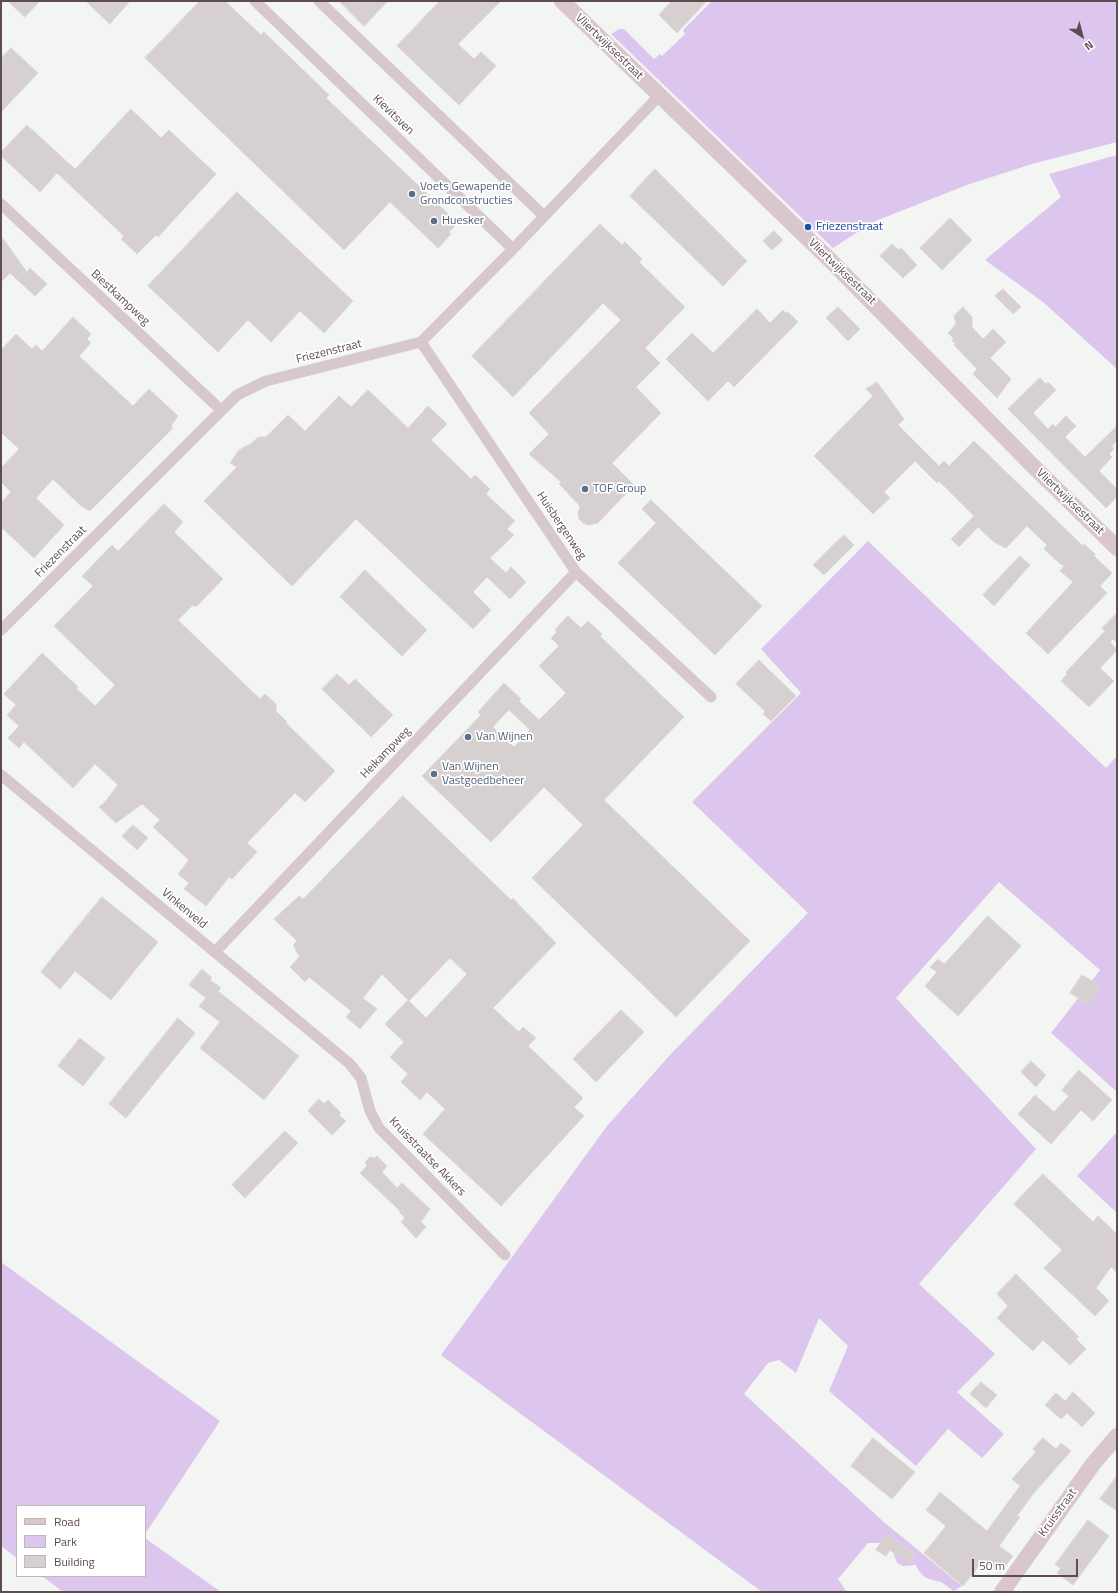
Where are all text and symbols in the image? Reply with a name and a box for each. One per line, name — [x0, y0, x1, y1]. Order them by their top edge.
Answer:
street label: Vliertwijksestraat — [572, 11, 646, 83]
north arrow — [1062, 16, 1102, 56]
text: N — [1081, 37, 1097, 54]
street label: Kievitsven — [369, 92, 417, 138]
place label: Voets Gewapende Grondconstructies — [420, 180, 513, 208]
marker: Voets Gewapende Grondconstructies — [407, 189, 417, 199]
place label: Huesker — [442, 214, 484, 228]
marker: Huesker — [429, 216, 439, 226]
place label: Friezenstraat — [816, 220, 883, 234]
marker: Friezenstraat — [803, 222, 813, 232]
street label: Vliertwijksestraat — [805, 236, 879, 308]
street label: Biestkampweg — [88, 267, 152, 329]
street label: Friezenstraat — [295, 337, 363, 367]
street label: Vliertwijksestraat — [1033, 466, 1107, 538]
place label: TOF Group — [593, 482, 646, 496]
marker: TOF Group — [580, 484, 590, 494]
street label: Huisbergenweg — [533, 489, 589, 563]
street label: Friezenstraat — [32, 523, 90, 581]
street label: Heikampweg — [358, 724, 414, 782]
place label: Van Wijnen — [476, 730, 533, 744]
marker: Van Wijnen — [463, 732, 473, 742]
place label: Van Wijnen Vastgoedbeheer — [442, 760, 524, 788]
marker: Van Wijnen Vastgoedbeheer — [429, 769, 439, 779]
street label: Vinkenveld — [158, 886, 210, 932]
street label: Kruisstraatse Akkers — [386, 1114, 468, 1200]
street label: Kruisstraat — [1036, 1486, 1080, 1540]
legend — [16, 1505, 146, 1577]
text: Road — [54, 1512, 80, 1531]
text: Park — [54, 1532, 77, 1551]
scale bar — [974, 1551, 1080, 1577]
text: Building — [54, 1552, 95, 1571]
text: 50 m — [979, 1556, 1005, 1575]

